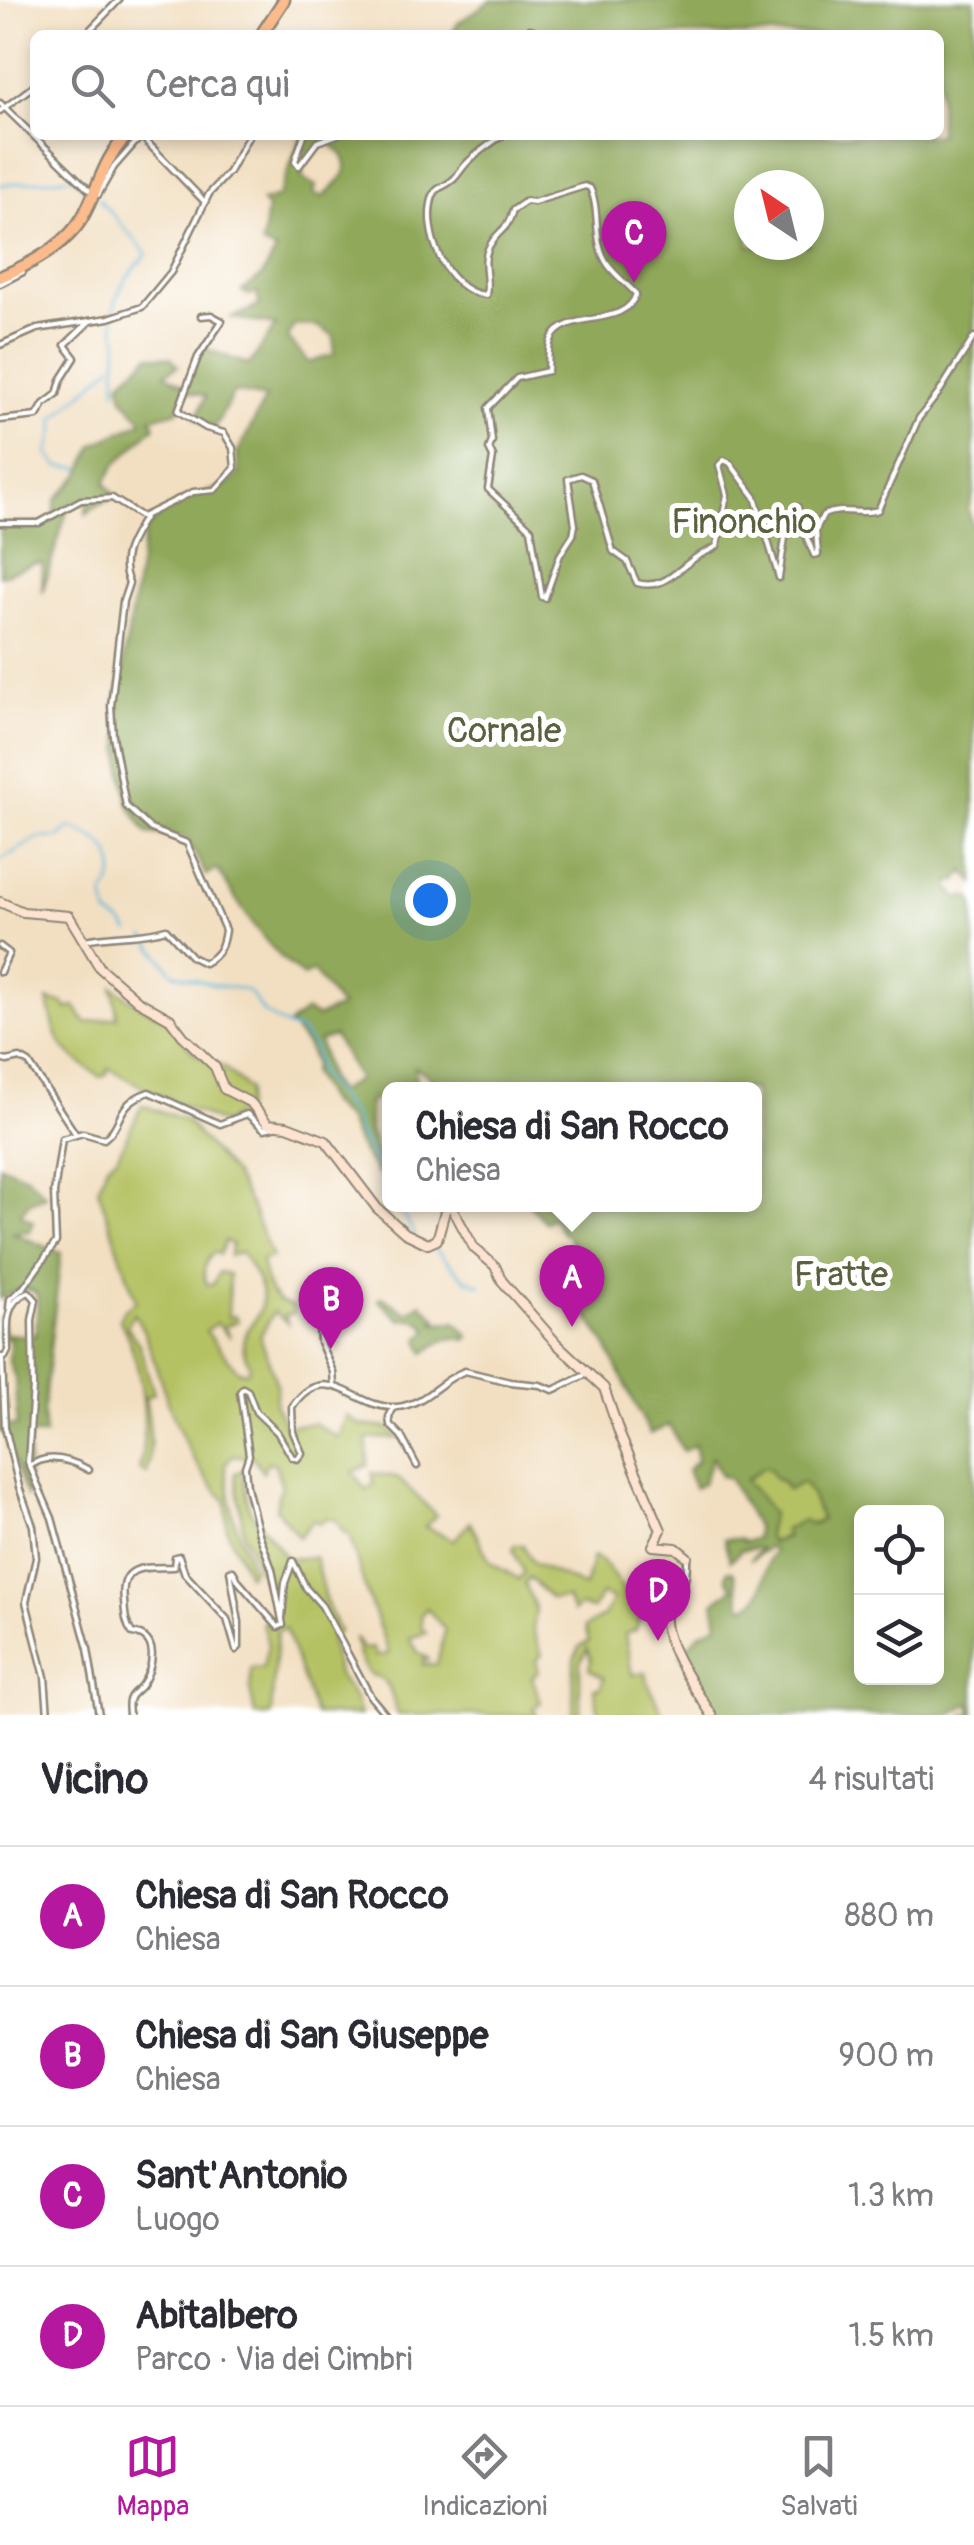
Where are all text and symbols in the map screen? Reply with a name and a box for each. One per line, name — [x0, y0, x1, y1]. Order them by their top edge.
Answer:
search box — [30, 30, 944, 140]
icon: search — [65, 58, 120, 113]
text: Cerca qui — [145, 61, 290, 109]
north arrow — [734, 170, 824, 260]
pin: C — [602, 200, 666, 283]
park label: Finonchio — [671, 500, 817, 544]
park label: Cornale — [447, 709, 561, 753]
your location — [405, 875, 456, 926]
popup — [382, 1082, 762, 1212]
text: Chiesa di San Rocco — [415, 1103, 729, 1151]
text: Chiesa — [415, 1151, 501, 1191]
pin: A — [540, 1244, 604, 1327]
park label: Fratte — [794, 1253, 888, 1297]
pin: B — [298, 1266, 364, 1349]
map controls — [854, 1505, 944, 1685]
button: locate — [854, 1505, 944, 1595]
pin: D — [626, 1558, 690, 1641]
button: layers — [854, 1595, 944, 1685]
text: Vicino — [40, 1754, 148, 1806]
text: 4 risultati — [809, 1760, 934, 1800]
text: Chiesa di San Rocco — [135, 1872, 449, 1920]
text: A — [62, 1896, 83, 1936]
text: 880 m — [845, 1896, 934, 1936]
text: Chiesa — [135, 1920, 221, 1960]
text: Chiesa di San Giuseppe — [135, 2012, 489, 2060]
text: B — [63, 2036, 82, 2076]
text: 900 m — [838, 2036, 934, 2076]
text: Chiesa — [135, 2060, 221, 2100]
text: Sant'Antonio — [135, 2152, 347, 2200]
text: C — [63, 2176, 82, 2216]
text: 1.3 km — [848, 2176, 934, 2216]
text: Luogo — [135, 2200, 220, 2240]
text: Abitalbero — [135, 2292, 298, 2340]
text: D — [62, 2316, 83, 2356]
text: 1.5 km — [848, 2316, 934, 2356]
text: Parco · Via dei Cimbri — [135, 2340, 412, 2380]
tab: Mappa — [117, 2429, 189, 2524]
tab: Indicazioni — [422, 2429, 547, 2524]
tab: Salvati — [780, 2429, 857, 2524]

